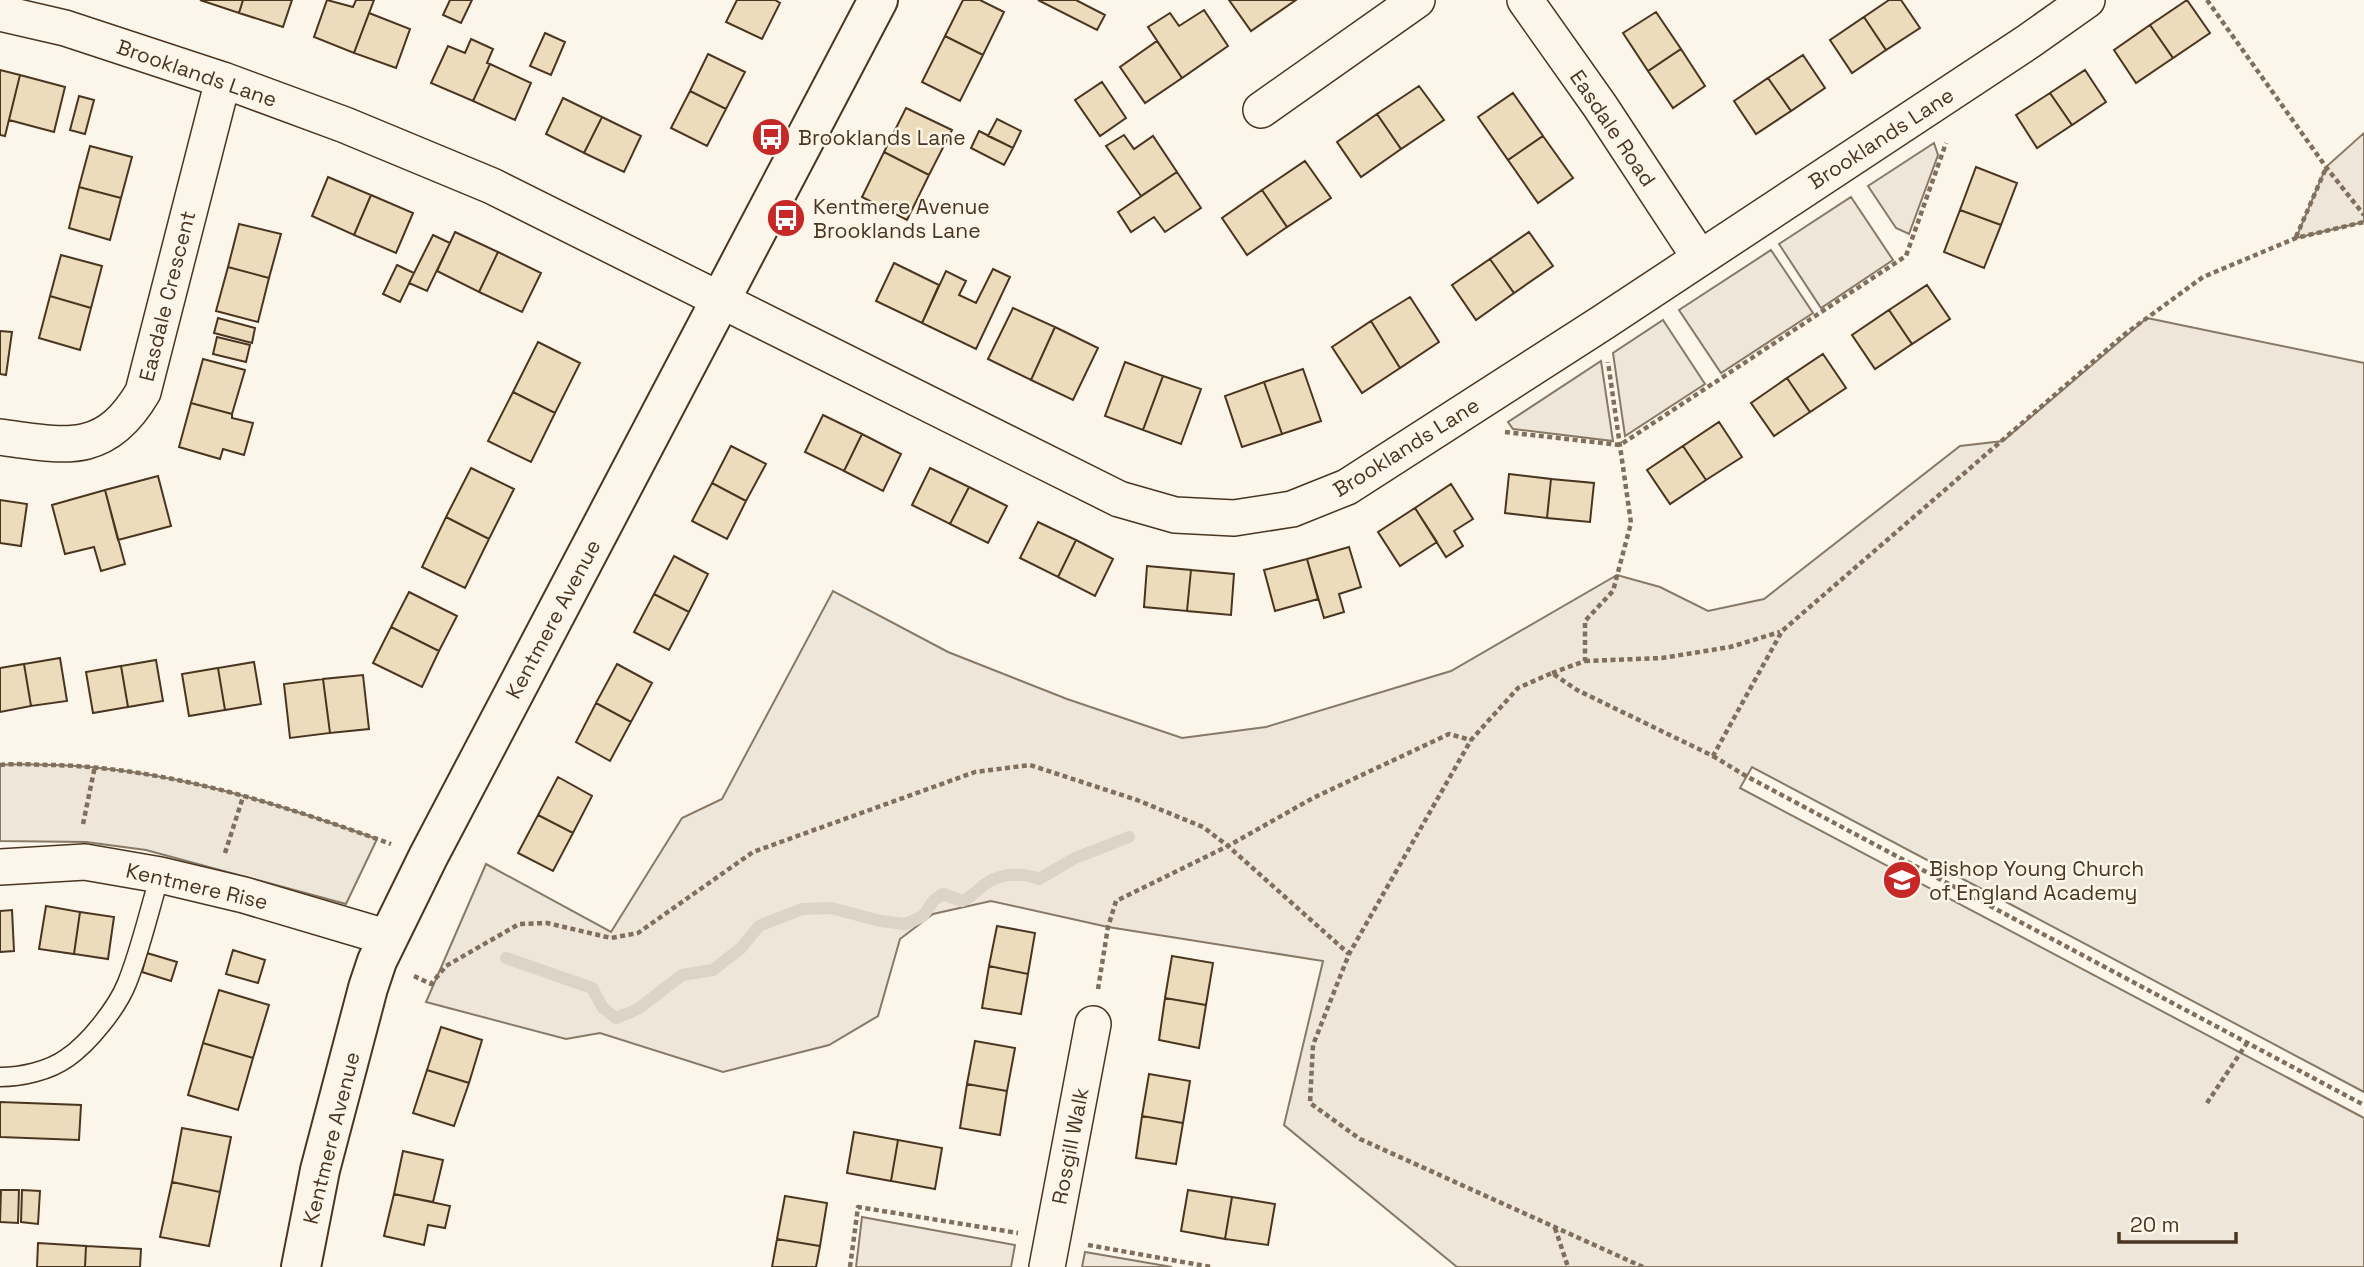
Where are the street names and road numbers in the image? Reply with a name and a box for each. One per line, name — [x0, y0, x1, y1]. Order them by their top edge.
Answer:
street label: Brooklands Lane — [113, 33, 281, 113]
street label: Easdale Road — [1564, 64, 1662, 192]
street label: Brooklands Lane — [1803, 81, 1959, 195]
street label: Easdale Crescent — [133, 208, 201, 384]
street label: Brooklands Lane — [1328, 391, 1484, 503]
street label: Kentmere Avenue — [500, 535, 606, 703]
street label: Kentmere Rise — [123, 857, 271, 915]
street label: Kentmere Avenue — [297, 1049, 365, 1227]
street label: Rosgill Walk — [1045, 1085, 1095, 1207]

